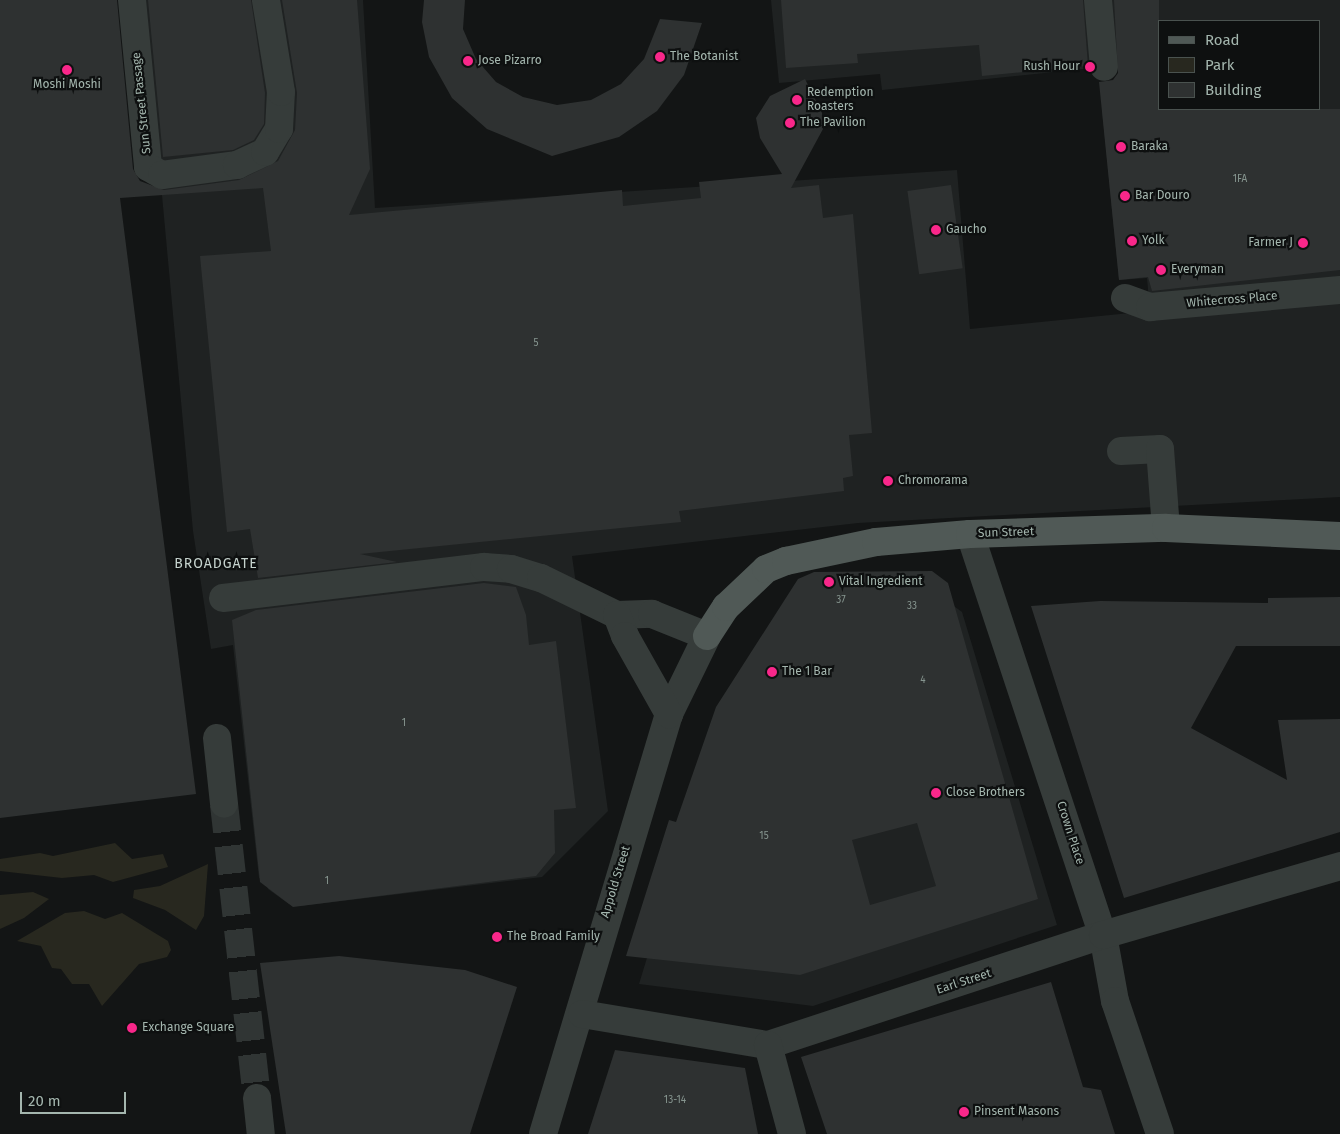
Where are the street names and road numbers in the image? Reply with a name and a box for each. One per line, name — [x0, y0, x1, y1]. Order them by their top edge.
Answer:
street label: Sun Street Passage — [130, 51, 154, 155]
street label: Whitecross Place — [1186, 289, 1278, 311]
street label: Sun Street — [978, 525, 1034, 541]
street label: Crown Place — [1053, 800, 1087, 866]
street label: Appold Street — [598, 844, 634, 920]
street label: Earl Street — [935, 966, 993, 998]

